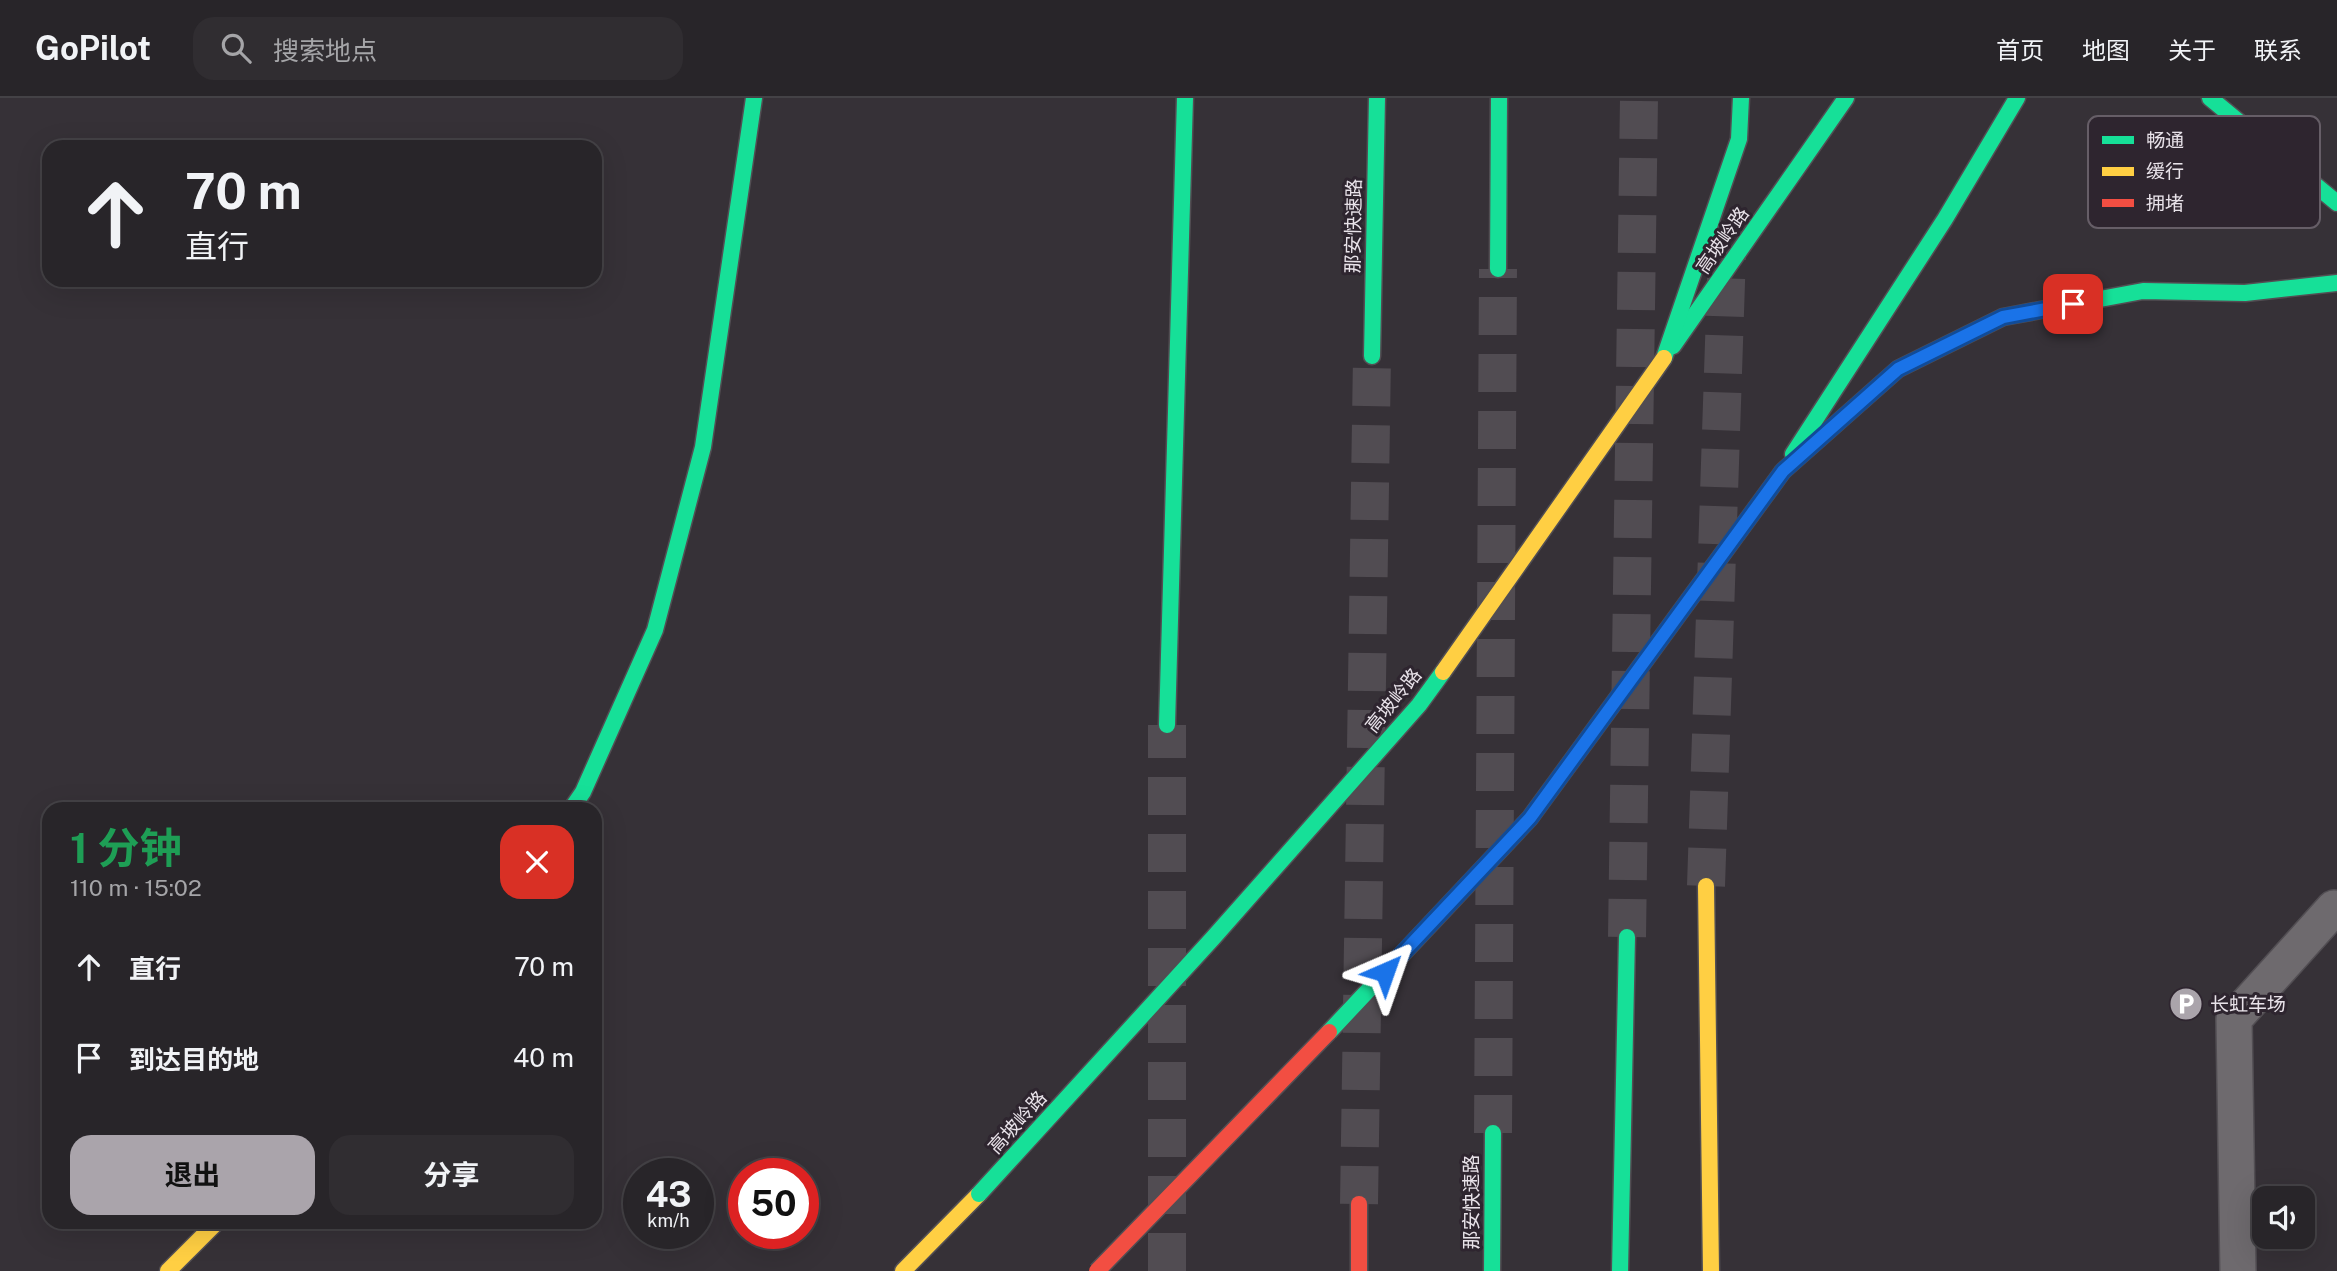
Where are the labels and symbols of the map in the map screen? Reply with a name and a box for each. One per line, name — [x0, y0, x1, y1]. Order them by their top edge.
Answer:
legend — [2088, 116, 2320, 228]
text: 畅通 — [2146, 129, 2184, 151]
text: 缓行 — [2146, 160, 2184, 182]
street label: 那安快速路 — [1341, 178, 1365, 274]
text: 拥堵 — [2146, 192, 2184, 214]
street label: 高坡岭路 — [1691, 203, 1753, 277]
pin — [2043, 274, 2103, 334]
street label: 高坡岭路 — [1361, 664, 1425, 736]
position arrow — [1348, 935, 1422, 1009]
parking icon: 长虹车场 — [2167, 985, 2205, 1023]
place label: 长虹车场 — [2210, 993, 2286, 1015]
street label: 高坡岭路 — [983, 1086, 1051, 1158]
street label: 那安快速路 — [1460, 1154, 1482, 1250]
speed limit sign: 50 — [728, 1158, 819, 1249]

